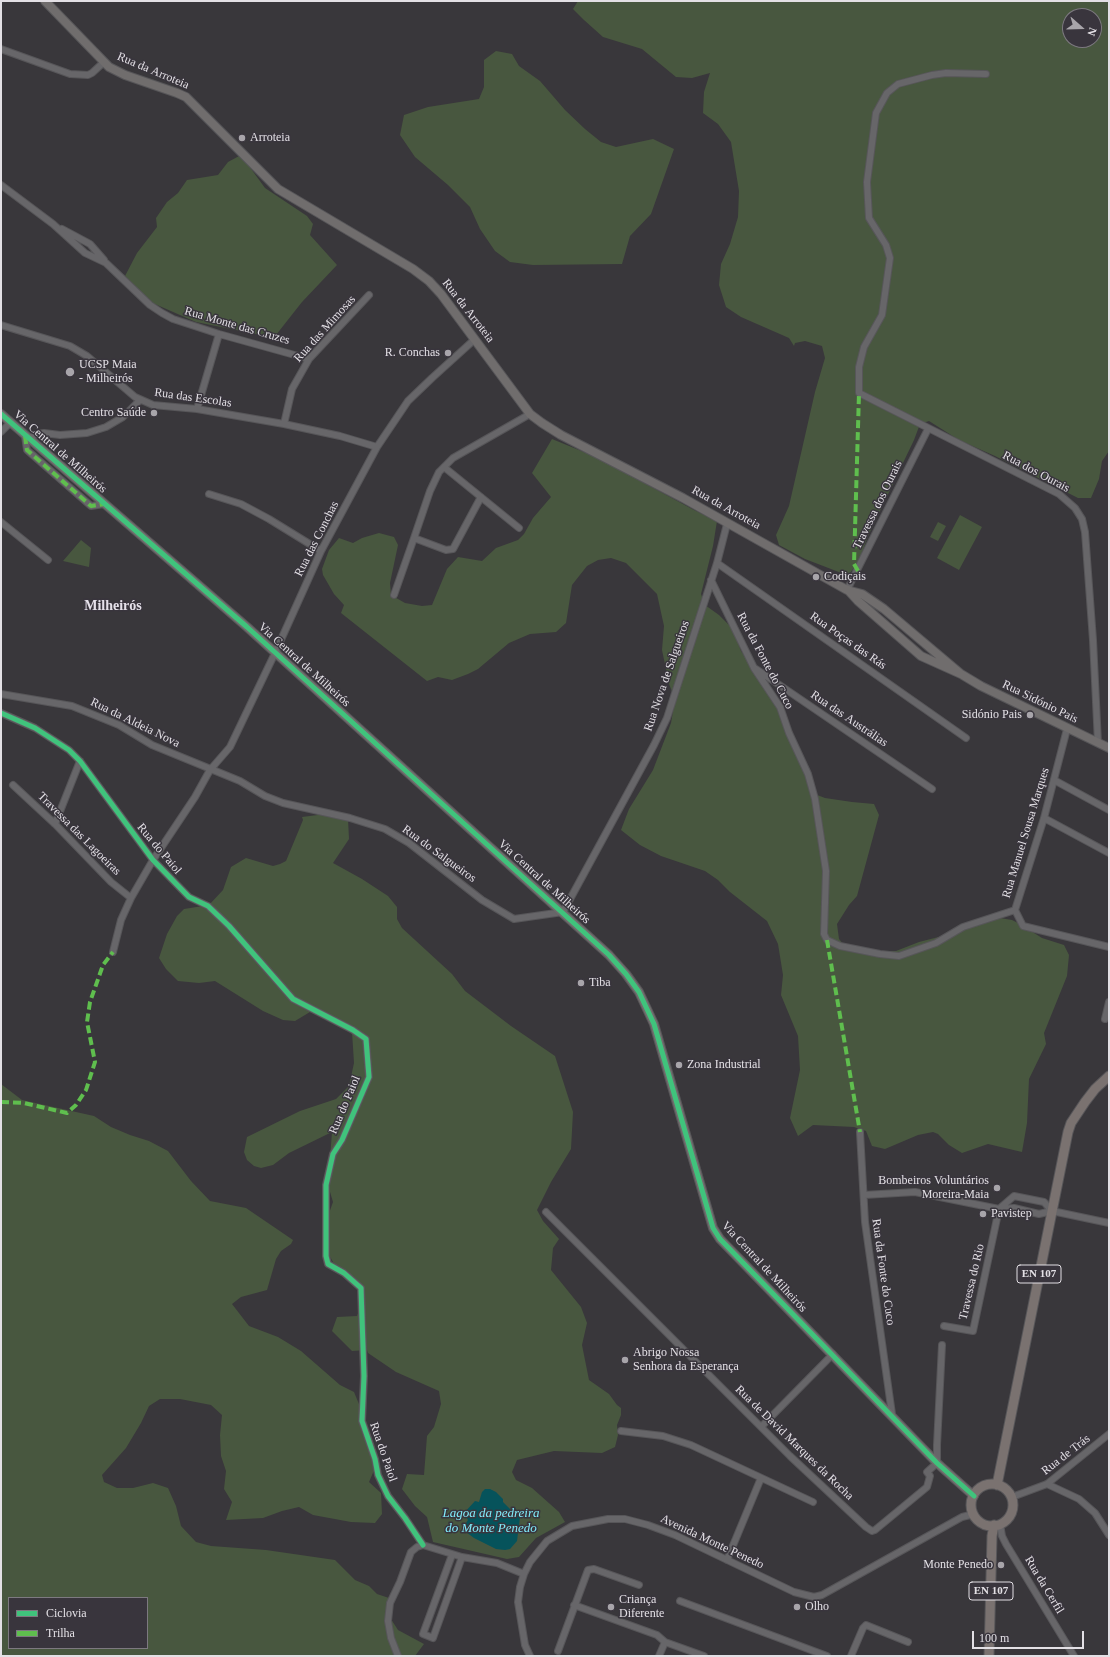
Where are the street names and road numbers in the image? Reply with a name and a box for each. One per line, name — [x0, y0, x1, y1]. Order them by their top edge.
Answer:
street label: Rua da Arroteia — [115, 49, 191, 93]
street label: Rua da Arroteia — [439, 276, 497, 346]
street label: Rua das Mimosas — [291, 292, 359, 366]
street label: Rua Monte das Cruzes — [183, 304, 291, 348]
street label: Rua das Escolas — [153, 385, 233, 411]
street label: Via Central de Milheirós — [10, 408, 110, 496]
street label: Rua dos Ourais — [1000, 448, 1072, 496]
street label: Travessa dos Ourais — [850, 458, 906, 552]
street label: Rua da Arroteia — [689, 483, 763, 533]
street label: Rua das Conchas — [292, 499, 342, 579]
street label: Rua Poças das Rás — [807, 609, 889, 673]
street label: Rua da Fonte do Cuco — [733, 610, 797, 712]
street label: Rua Nova de Salgueiros — [641, 619, 693, 733]
street label: Via Central de Milheirós — [255, 620, 353, 710]
street label: Rua Sidónio Pais — [1000, 677, 1080, 727]
street label: Rua das Austrálias — [808, 688, 890, 750]
street label: Rua da Aldeia Nova — [88, 695, 182, 751]
street label: Rua Manuel Sousa Marques — [999, 766, 1053, 900]
street label: Travessa das Lagoeiras — [34, 789, 124, 879]
street label: Rua do Paiol — [134, 821, 184, 877]
street label: Rua do Salgueiros — [399, 822, 479, 886]
street label: Via Central de Milheirós — [495, 837, 593, 927]
street label: Rua do Paiol — [326, 1074, 364, 1136]
street label: Rua da Fonte do Cuco — [868, 1218, 898, 1326]
street label: Via Central de Milheirós — [718, 1219, 810, 1315]
street label: Travessa do Rio — [956, 1243, 988, 1321]
road number: EN 107 — [1017, 1265, 1061, 1283]
street label: Rua de David Marques da Rocha — [732, 1383, 856, 1503]
street label: Rua do Paiol — [366, 1420, 400, 1484]
street label: Rua de Trás — [1039, 1432, 1093, 1478]
street label: Avenida Monte Penedo — [658, 1512, 766, 1572]
street label: Rua da Cerfil — [1021, 1554, 1067, 1616]
road number: EN 107 — [969, 1582, 1013, 1600]

